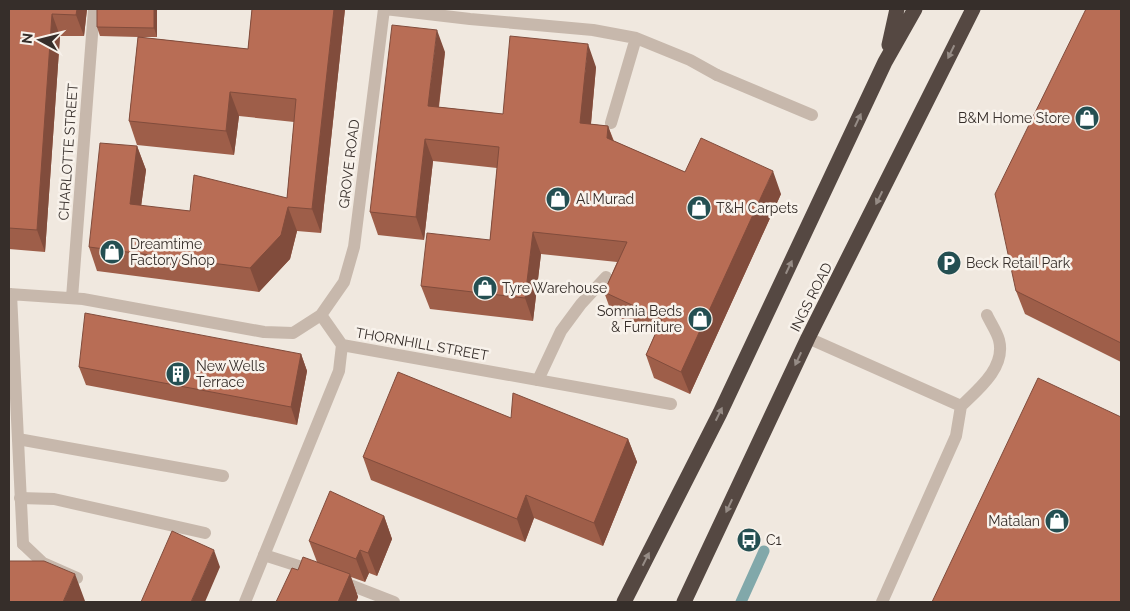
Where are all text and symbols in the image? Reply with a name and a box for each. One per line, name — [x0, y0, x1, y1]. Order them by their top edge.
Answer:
north arrow — [15, 15, 65, 65]
text: N — [19, 32, 36, 45]
one-way arrow — [947, 45, 955, 60]
street label: CHARLOTTE STREET — [55, 82, 81, 221]
shop icon: B&M Home Store — [1074, 105, 1100, 131]
place label: B&M Home Store — [958, 110, 1070, 126]
one-way arrow — [854, 112, 862, 127]
street label: GROVE ROAD — [336, 119, 362, 209]
shop icon: Al Murad — [545, 186, 571, 212]
place label: Al Murad — [576, 191, 634, 207]
one-way arrow — [874, 191, 882, 205]
shop icon: T&H Carpets — [686, 195, 712, 221]
place label: T&H Carpets — [716, 200, 798, 216]
place label: Dreamtime Factory Shop — [130, 236, 215, 268]
shop icon: Dreamtime Factory Shop — [99, 239, 125, 265]
parking icon: Beck Retail Park — [936, 250, 962, 276]
place label: Beck Retail Park — [966, 255, 1071, 271]
one-way arrow — [785, 260, 793, 274]
street label: INGS ROAD — [787, 260, 835, 334]
shop icon: Tyre Warehouse — [472, 275, 498, 301]
place label: Tyre Warehouse — [502, 280, 607, 296]
place label: Somnia Beds & Furniture — [597, 303, 682, 335]
shop icon: Somnia Beds & Furniture — [687, 306, 713, 332]
street label: THORNHILL STREET — [354, 324, 490, 364]
one-way arrow — [794, 352, 802, 366]
place label: New Wells Terrace — [196, 358, 265, 390]
building icon: New Wells Terrace — [165, 361, 191, 387]
one-way arrow — [715, 406, 723, 421]
one-way arrow — [725, 499, 733, 513]
shop icon: Matalan — [1044, 508, 1070, 534]
place label: Matalan — [988, 513, 1040, 529]
bus stop icon: C1 — [736, 527, 762, 553]
place label: C1 — [766, 532, 782, 548]
one-way arrow — [642, 552, 650, 566]

